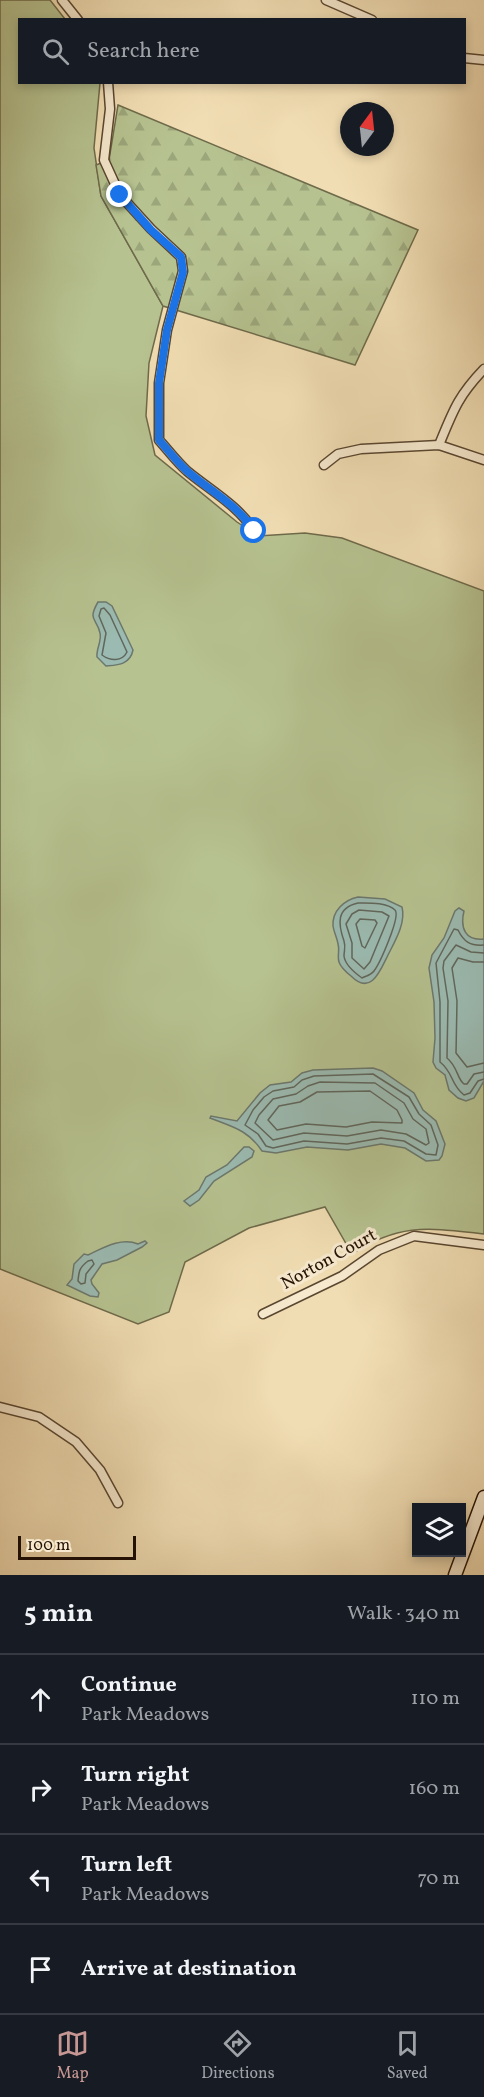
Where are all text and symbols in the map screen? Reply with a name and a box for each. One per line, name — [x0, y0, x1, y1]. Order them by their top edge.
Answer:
search box — [18, 18, 466, 84]
icon: search — [39, 35, 72, 68]
text: Search here — [87, 36, 200, 67]
north arrow — [340, 102, 394, 156]
route end — [106, 181, 132, 207]
route start — [240, 517, 266, 543]
street label: Norton Court — [277, 1223, 381, 1297]
map controls — [412, 1503, 466, 1557]
button: layers — [412, 1503, 466, 1557]
scale bar — [18, 1533, 136, 1560]
text: 100 m — [27, 1535, 70, 1557]
text: 5 min — [24, 1596, 93, 1632]
text: Walk · 340 m — [347, 1600, 460, 1628]
text: Continue — [81, 1670, 177, 1701]
icon: ahead — [24, 1683, 57, 1716]
text: 110 m — [411, 1685, 460, 1713]
text: Park Meadows — [81, 1701, 209, 1729]
text: Turn right — [81, 1760, 189, 1791]
icon: right — [24, 1773, 57, 1806]
text: 160 m — [408, 1775, 460, 1803]
text: Park Meadows — [81, 1791, 209, 1819]
text: Turn left — [81, 1850, 172, 1881]
icon: left — [24, 1863, 57, 1896]
text: 70 m — [417, 1865, 460, 1893]
text: Park Meadows — [81, 1881, 209, 1909]
icon: arrive — [24, 1953, 57, 1986]
text: Arrive at destination — [81, 1954, 297, 1985]
tab: Map — [56, 2027, 89, 2085]
tab: Directions — [201, 2027, 275, 2085]
tab: Saved — [387, 2027, 428, 2085]

